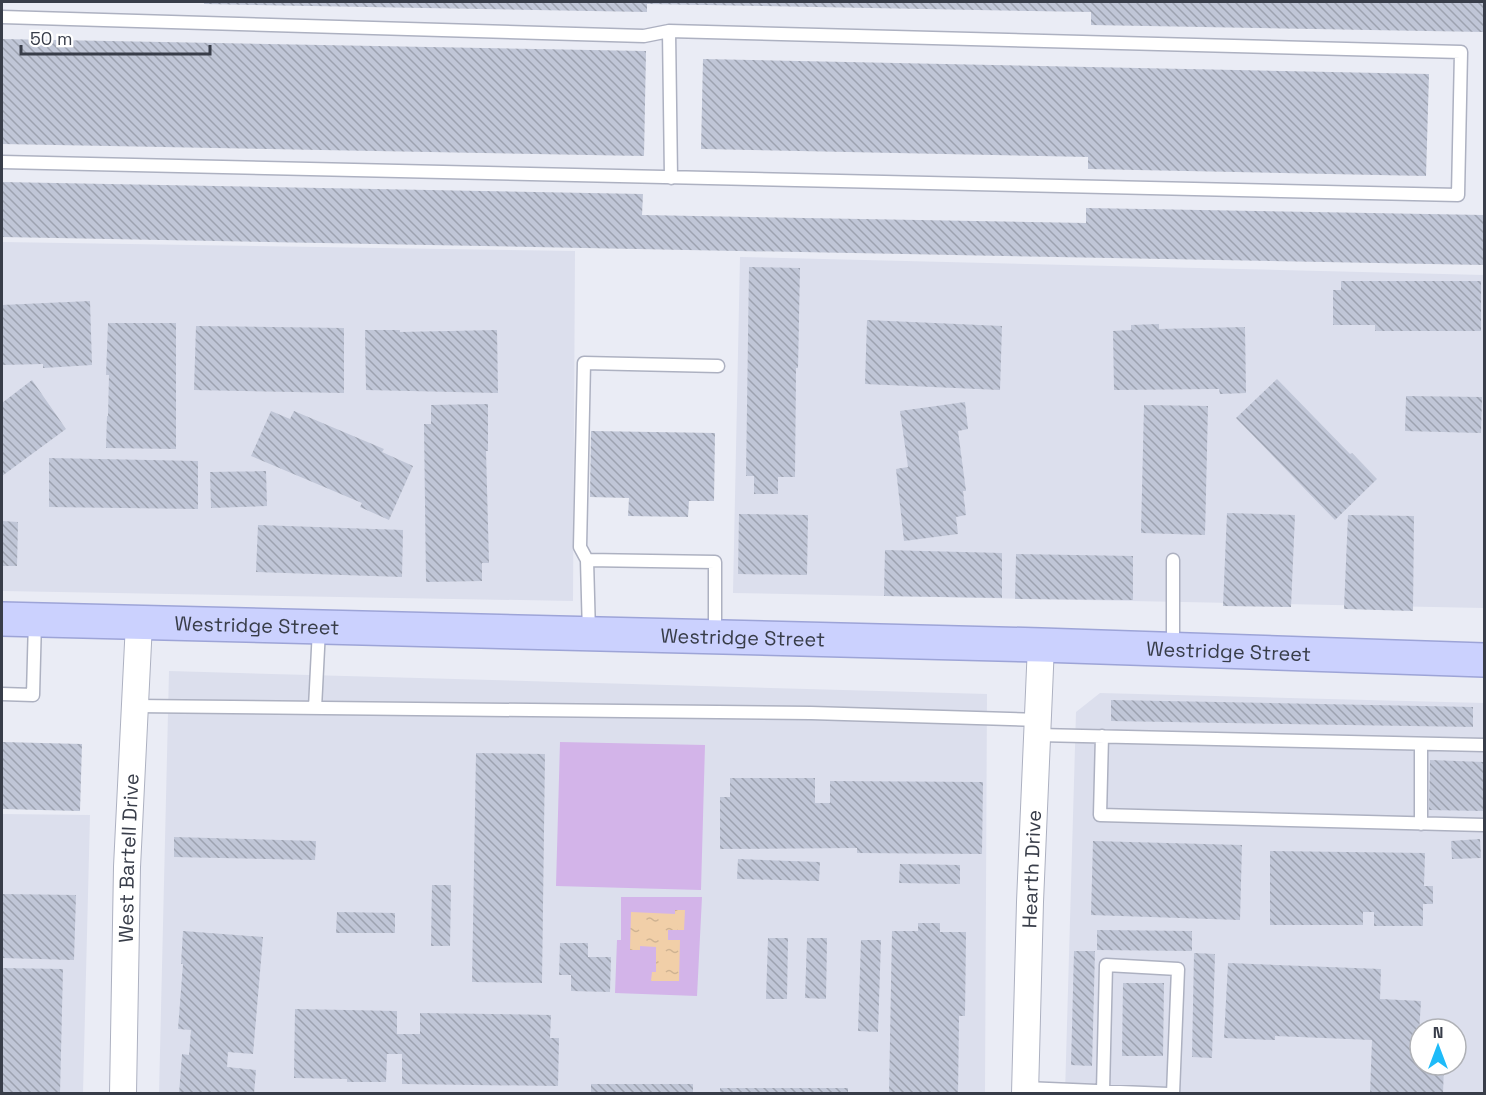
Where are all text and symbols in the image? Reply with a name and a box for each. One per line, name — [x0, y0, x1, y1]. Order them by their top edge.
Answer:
scale bar — [21, 18, 210, 56]
text: 50 m — [30, 27, 72, 50]
street label: Westridge Street — [174, 610, 340, 640]
street label: Westridge Street — [660, 622, 826, 653]
street label: Westridge Street — [1146, 636, 1311, 667]
street label: West Bartell Drive — [113, 773, 145, 943]
street label: Hearth Drive — [1016, 809, 1047, 929]
north arrow — [1408, 1017, 1468, 1077]
text: N — [1433, 1022, 1443, 1043]

